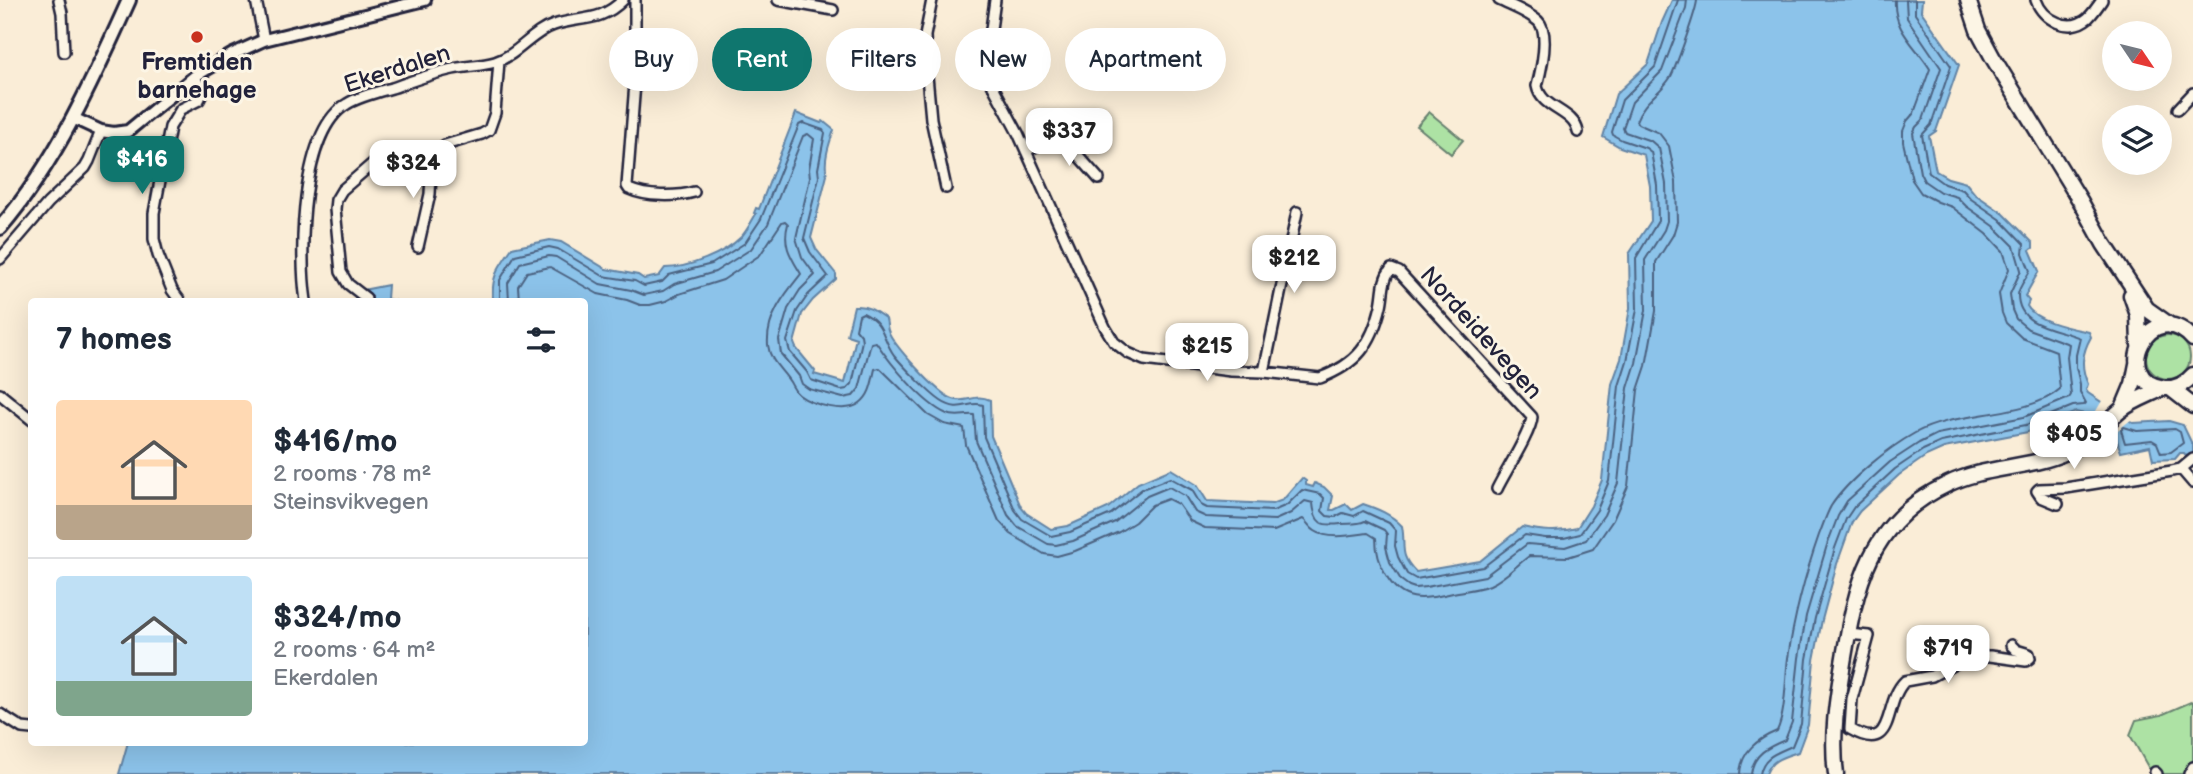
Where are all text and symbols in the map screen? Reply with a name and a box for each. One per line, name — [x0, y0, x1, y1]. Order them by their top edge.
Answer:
north arrow — [2102, 21, 2172, 91]
map controls — [2102, 21, 2172, 175]
chip: Buy — [609, 28, 698, 91]
chip: Rent — [712, 28, 812, 91]
chip: Filters — [826, 28, 941, 91]
chip: New — [955, 28, 1051, 91]
chip: Apartment — [1065, 28, 1226, 91]
marker: Fremtiden barnehage — [189, 29, 205, 45]
street label: Ekerdalen — [340, 38, 454, 100]
place label: Fremtiden barnehage — [138, 48, 257, 105]
button: layers — [2102, 105, 2172, 175]
pin: $337 — [1028, 108, 1110, 168]
text: $337 — [1042, 117, 1096, 145]
pin: $416 — [101, 136, 183, 196]
pin: $324 — [372, 140, 454, 200]
text: $416 — [116, 145, 168, 173]
text: $324 — [385, 149, 441, 177]
pin: $212 — [1253, 236, 1335, 295]
text: $212 — [1268, 244, 1320, 272]
street label: Nordeidevegen — [1414, 261, 1548, 405]
icon: filters — [522, 321, 560, 359]
text: 7 homes — [56, 322, 172, 358]
pin: $215 — [1166, 324, 1248, 383]
text: $215 — [1181, 332, 1233, 360]
pin: $405 — [2033, 412, 2115, 471]
text: $405 — [2046, 420, 2102, 448]
text: $416/mo — [273, 424, 397, 460]
icon: home — [112, 428, 196, 512]
text: 2 rooms · 78 m² — [273, 460, 431, 488]
text: Steinsvikvegen — [273, 488, 429, 516]
text: $324/mo — [273, 600, 402, 636]
icon: home — [112, 604, 196, 688]
pin: $719 — [1907, 626, 1989, 685]
text: $719 — [1922, 634, 1974, 662]
text: 2 rooms · 64 m² — [273, 636, 435, 664]
text: Ekerdalen — [273, 664, 378, 692]

